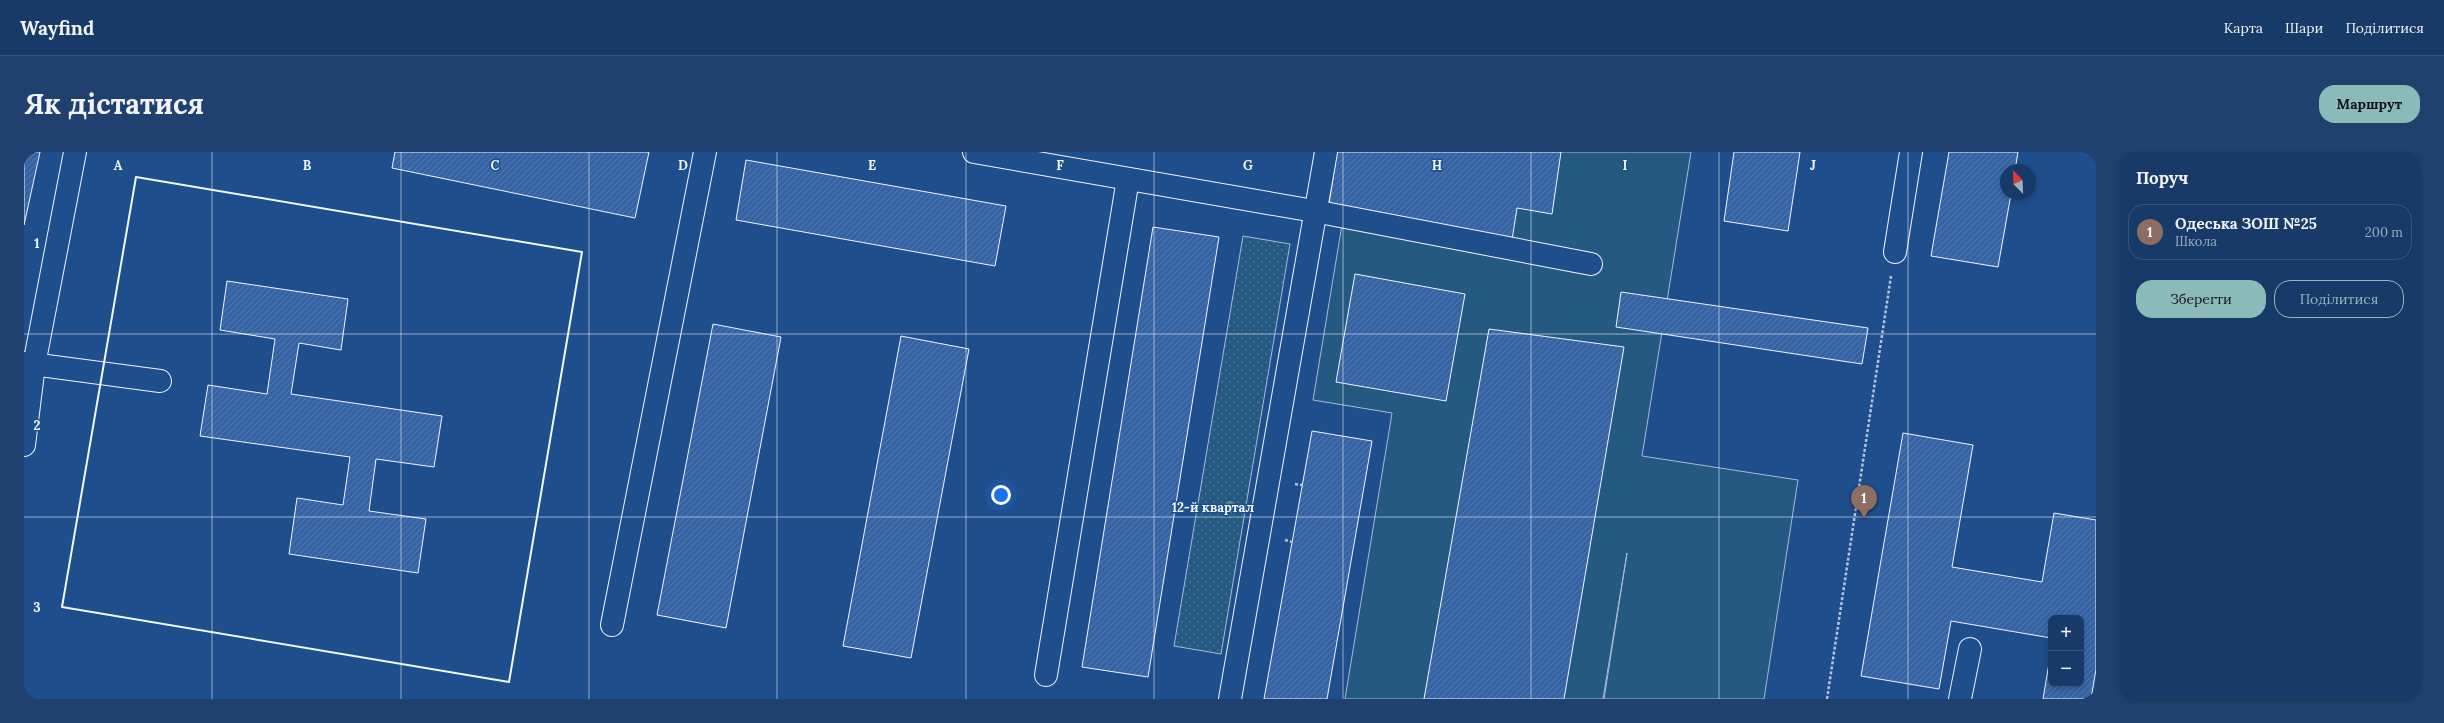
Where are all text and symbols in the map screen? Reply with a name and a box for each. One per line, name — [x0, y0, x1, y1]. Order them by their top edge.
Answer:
text: Wayfind — [20, 16, 94, 40]
text: Карта — [2224, 19, 2263, 37]
text: Шари — [2285, 19, 2323, 37]
text: Поділитися — [2345, 19, 2424, 37]
button: Маршрут — [2319, 85, 2420, 123]
text: Як дістатися — [24, 86, 204, 122]
text: A — [114, 157, 123, 174]
text: B — [303, 157, 312, 174]
text: C — [491, 157, 500, 174]
text: D — [678, 157, 688, 174]
text: E — [868, 157, 876, 174]
text: F — [1056, 157, 1064, 174]
text: G — [1243, 157, 1253, 174]
text: H — [1432, 157, 1442, 174]
text: I — [1622, 157, 1628, 174]
text: J — [1810, 157, 1816, 174]
north arrow — [2000, 164, 2036, 200]
text: Поруч — [2136, 167, 2188, 189]
text: Одеська ЗОШ №25 — [2175, 214, 2317, 233]
text: 1 — [2147, 224, 2153, 241]
text: 200 m — [2365, 224, 2403, 241]
text: Школа — [2175, 233, 2217, 250]
text: 1 — [34, 235, 40, 252]
button: Зберегти — [2136, 280, 2266, 318]
button: Поділитися — [2274, 280, 2404, 318]
text: 2 — [34, 417, 41, 434]
your location — [991, 485, 1011, 505]
pin: 1 — [1851, 485, 1877, 518]
district label: 12-й квартал — [1172, 499, 1254, 516]
text: 3 — [33, 599, 41, 616]
map controls — [2048, 615, 2084, 687]
button: + — [2048, 615, 2084, 651]
button: − — [2048, 651, 2084, 687]

